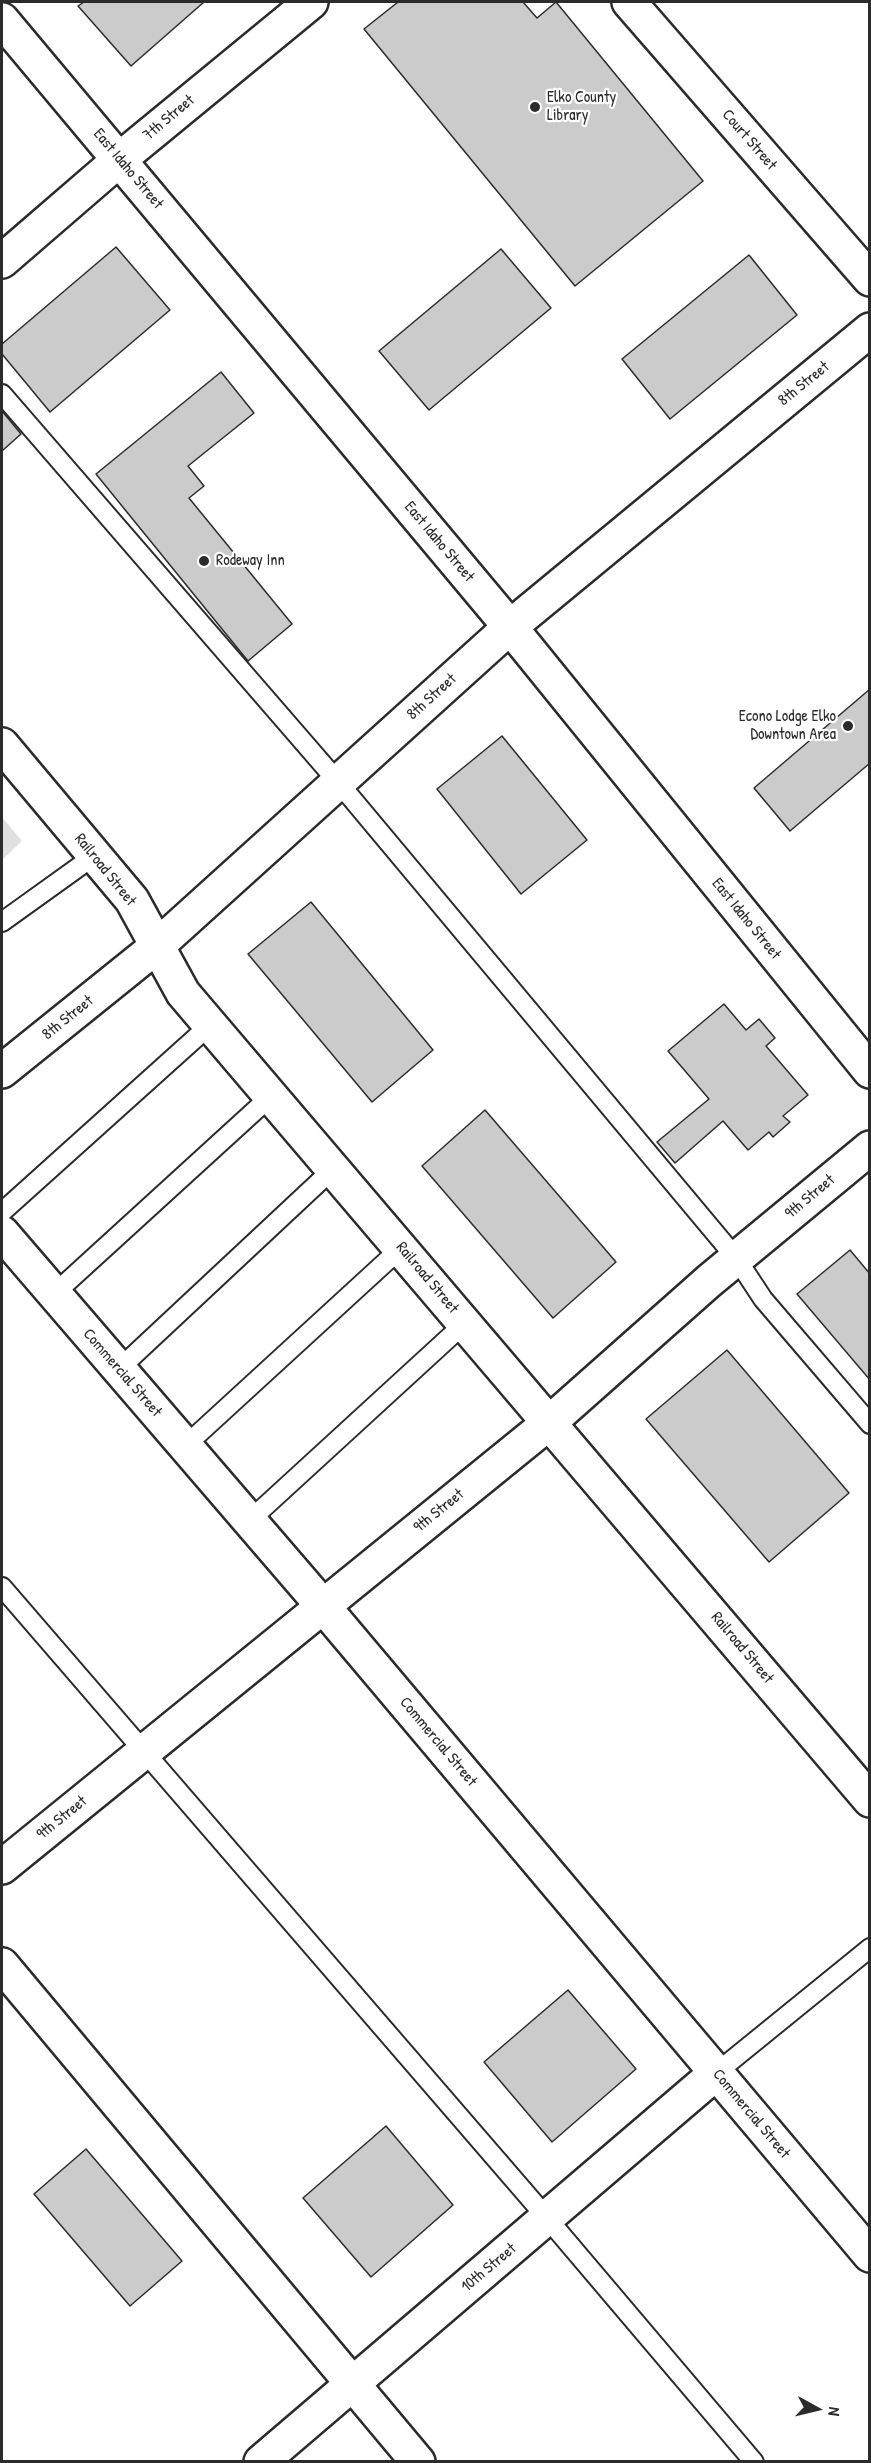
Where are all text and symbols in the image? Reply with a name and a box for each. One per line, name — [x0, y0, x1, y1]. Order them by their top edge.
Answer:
place label: Elko County Library — [547, 88, 616, 126]
street label: 7th Street — [139, 91, 199, 145]
marker: Elko County Library — [528, 100, 542, 114]
street label: Court Street — [717, 106, 781, 174]
street label: East Idaho Street — [89, 125, 167, 213]
street label: 8th Street — [775, 358, 833, 410]
street label: East Idaho Street — [400, 498, 478, 586]
place label: Rodeway Inn — [216, 551, 285, 571]
marker: Rodeway Inn — [197, 554, 211, 568]
street label: 8th Street — [403, 670, 461, 724]
place label: Econo Lodge Elko Downtown Area — [739, 707, 836, 745]
marker: Econo Lodge Elko Downtown Area — [841, 719, 855, 733]
street label: Railroad Street — [70, 830, 140, 910]
street label: East Idaho Street — [707, 874, 785, 964]
street label: 8th Street — [39, 992, 97, 1044]
street label: 9th Street — [781, 1171, 839, 1223]
street label: Railroad Street — [392, 1238, 462, 1318]
street label: Commercial Street — [78, 1325, 166, 1421]
street label: 9th Street — [410, 1485, 468, 1537]
street label: Railroad Street — [707, 1608, 777, 1688]
street label: Commercial Street — [395, 1693, 481, 1791]
street label: 9th Street — [33, 1792, 91, 1844]
street label: Commercial Street — [708, 2065, 794, 2163]
street label: 10th Street — [458, 2239, 520, 2297]
north arrow — [787, 2379, 847, 2439]
text: N — [823, 2406, 846, 2417]

